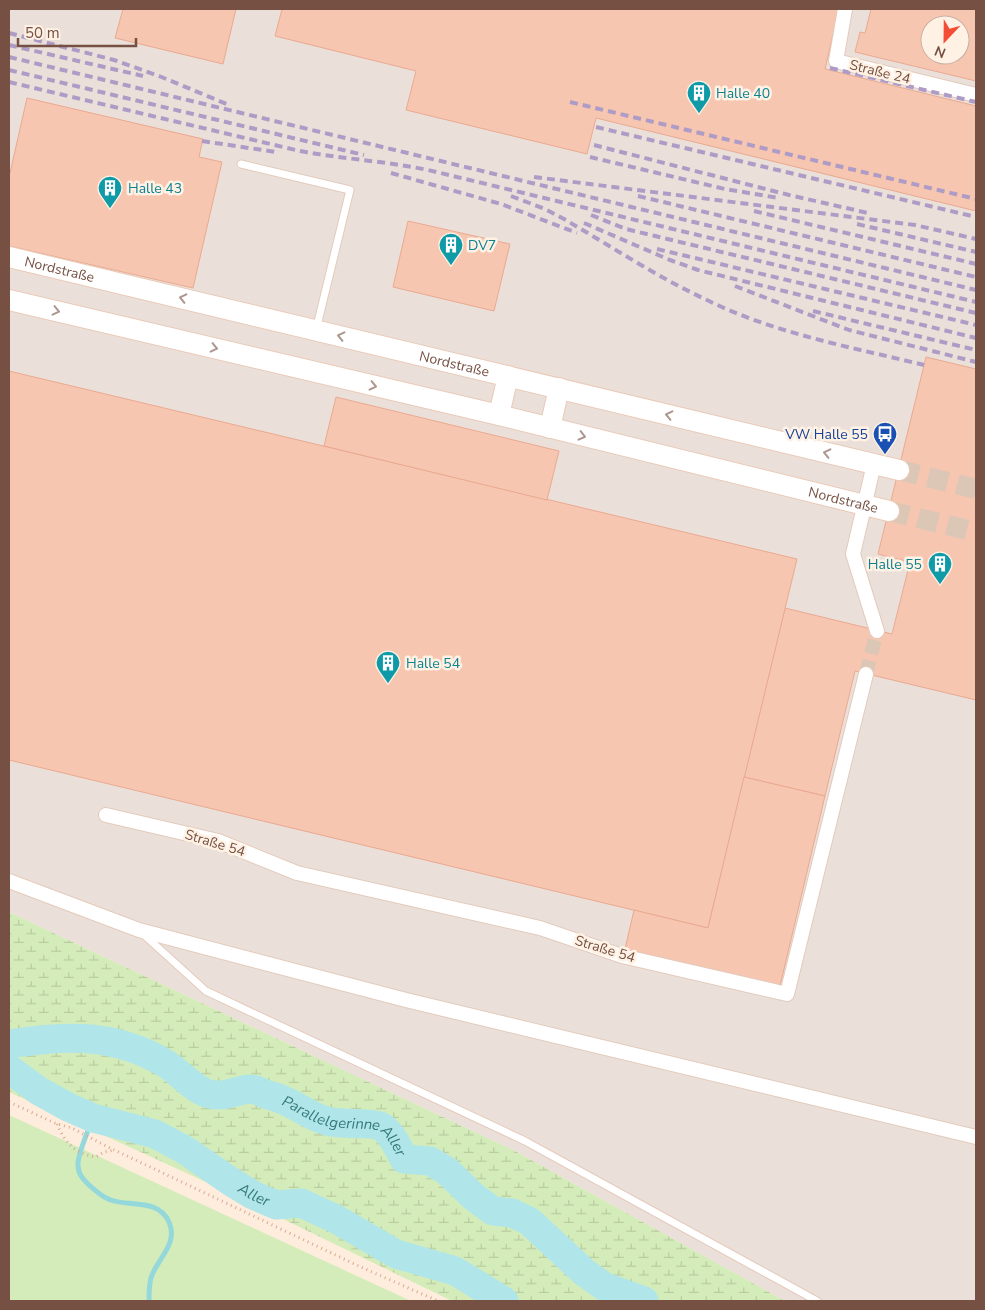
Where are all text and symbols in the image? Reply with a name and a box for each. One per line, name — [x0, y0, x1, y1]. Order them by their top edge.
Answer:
scale bar — [18, 15, 135, 47]
north arrow — [920, 15, 970, 65]
text: 50 m — [25, 23, 60, 43]
text: N — [932, 41, 949, 62]
street label: Straße 24 — [847, 55, 913, 89]
building icon: Halle 40 — [686, 80, 712, 114]
place label: Halle 40 — [716, 84, 770, 103]
building icon: Halle 43 — [97, 175, 123, 209]
place label: Halle 43 — [128, 179, 182, 198]
building icon: DV7 — [438, 232, 464, 266]
place label: DV7 — [468, 236, 496, 255]
street label: Nordstraße — [23, 252, 96, 287]
one-way arrow — [179, 294, 187, 304]
one-way arrow — [52, 305, 61, 316]
one-way arrow — [336, 331, 345, 342]
one-way arrow — [210, 342, 219, 353]
street label: Nordstraße — [418, 346, 491, 381]
one-way arrow — [368, 380, 377, 391]
one-way arrow — [664, 410, 673, 421]
bus stop icon: VW Halle 55 — [872, 421, 898, 455]
place label: VW Halle 55 — [784, 425, 868, 444]
one-way arrow — [577, 430, 586, 441]
one-way arrow — [822, 448, 831, 459]
street label: Nordstraße — [807, 482, 880, 518]
building icon: Halle 55 — [927, 551, 953, 585]
place label: Halle 55 — [868, 555, 922, 574]
building icon: Halle 54 — [375, 650, 401, 684]
place label: Halle 54 — [406, 654, 460, 673]
street label: Straße 54 — [182, 825, 248, 861]
street label: Straße 54 — [572, 931, 638, 967]
water label: Parallelgerinne Aller — [279, 1091, 411, 1160]
water label: Aller — [233, 1178, 273, 1211]

